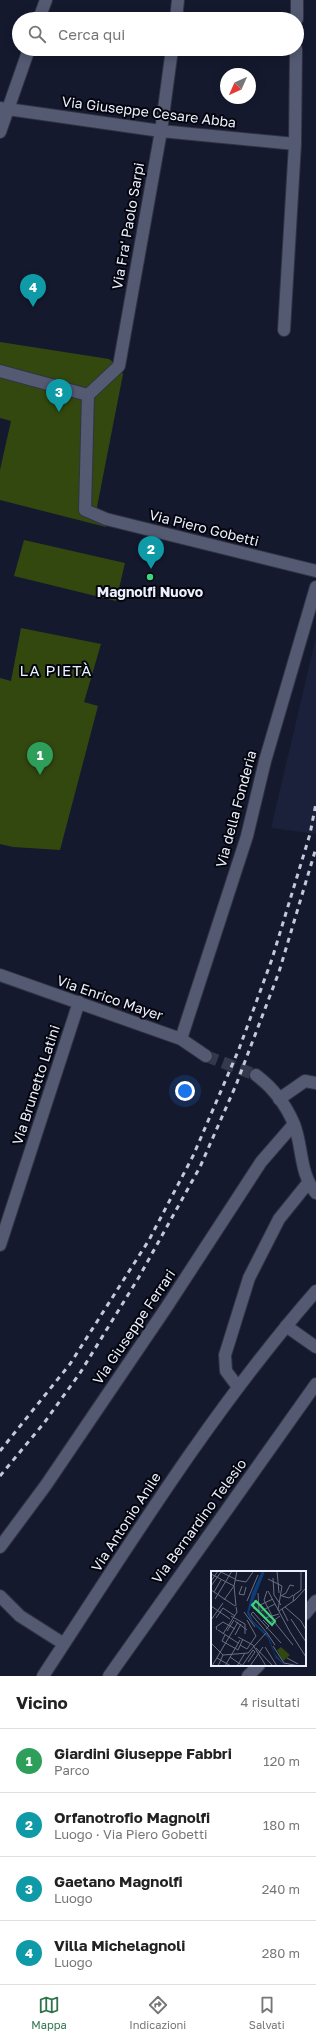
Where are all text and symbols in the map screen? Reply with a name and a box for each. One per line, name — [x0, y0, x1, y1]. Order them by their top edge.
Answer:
search box — [12, 12, 304, 56]
icon: search — [26, 23, 48, 45]
text: Cerca qui — [58, 25, 125, 43]
north arrow — [220, 68, 256, 104]
street label: Via Giuseppe Cesare Abba — [61, 92, 237, 131]
street label: Via Fra' Paolo Sarpi — [108, 161, 147, 291]
pin: 4 — [20, 274, 46, 307]
pin: 3 — [46, 379, 72, 412]
street label: Via Piero Gobetti — [147, 506, 261, 549]
pin: 2 — [138, 536, 164, 569]
marker: Magnolfi Nuovo — [145, 572, 155, 582]
place label: Magnolfi Nuovo — [97, 583, 203, 600]
district label: LA PIETÀ — [20, 661, 92, 679]
pin: 1 — [27, 742, 53, 775]
street label: Via della Fonderia — [212, 748, 259, 869]
street label: Via Enrico Mayer — [55, 971, 166, 1024]
street label: Via Brunetto Latini — [8, 1023, 63, 1147]
your location — [175, 1081, 195, 1101]
street label: Via Giuseppe Ferrari — [89, 1266, 178, 1388]
street label: Via Bernardino Telesio — [148, 1455, 249, 1586]
street label: Via Antonio Anile — [87, 1469, 164, 1575]
inset map — [211, 1571, 306, 1666]
text: Vicino — [16, 1692, 68, 1713]
text: 4 risultati — [241, 1694, 300, 1710]
text: Giardini Giuseppe Fabbri — [54, 1744, 232, 1762]
text: 1 — [26, 1753, 32, 1769]
text: 120 m — [263, 1753, 300, 1769]
text: Parco — [54, 1762, 90, 1778]
text: Orfanotrofio Magnolfi — [54, 1808, 210, 1826]
text: 2 — [25, 1817, 33, 1833]
text: 180 m — [263, 1817, 300, 1833]
text: Luogo · Via Piero Gobetti — [54, 1826, 208, 1842]
text: Gaetano Magnolfi — [54, 1872, 183, 1890]
text: 3 — [25, 1881, 33, 1897]
text: 240 m — [262, 1881, 300, 1897]
text: Luogo — [54, 1890, 93, 1906]
text: Villa Michelagnoli — [54, 1936, 185, 1954]
text: 4 — [25, 1945, 33, 1961]
text: 280 m — [262, 1945, 300, 1961]
text: Luogo — [54, 1954, 93, 1970]
tab: Mappa — [31, 1994, 67, 2031]
tab: Indicazioni — [129, 1994, 186, 2031]
tab: Salvati — [249, 1994, 285, 2031]

